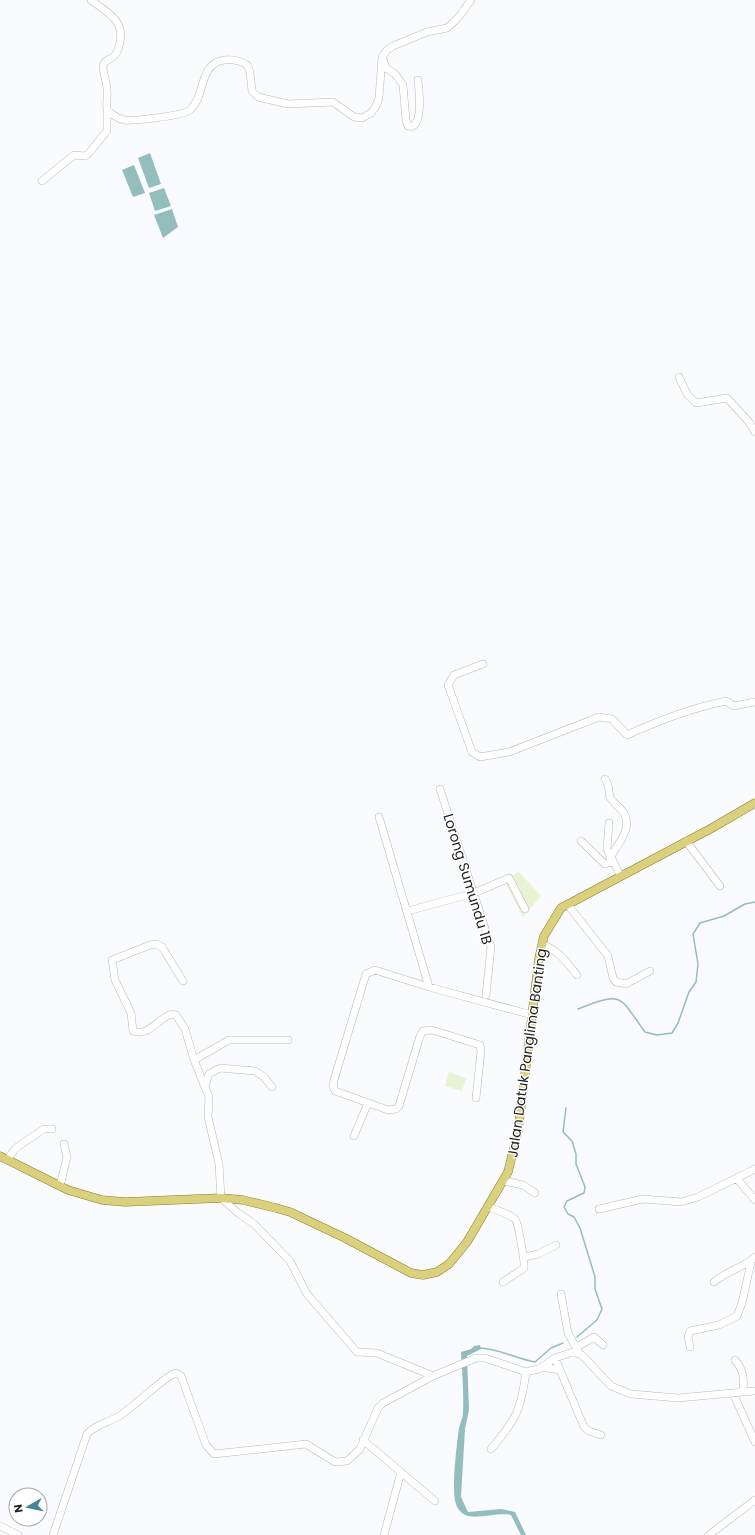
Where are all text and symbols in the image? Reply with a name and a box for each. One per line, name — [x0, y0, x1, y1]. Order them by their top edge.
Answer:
street label: Lorong Sumundu 1B — [439, 811, 497, 947]
street label: Jalan Datuk Panglima Banting — [502, 947, 552, 1159]
north arrow — [8, 1487, 48, 1527]
text: N — [10, 1503, 27, 1514]

